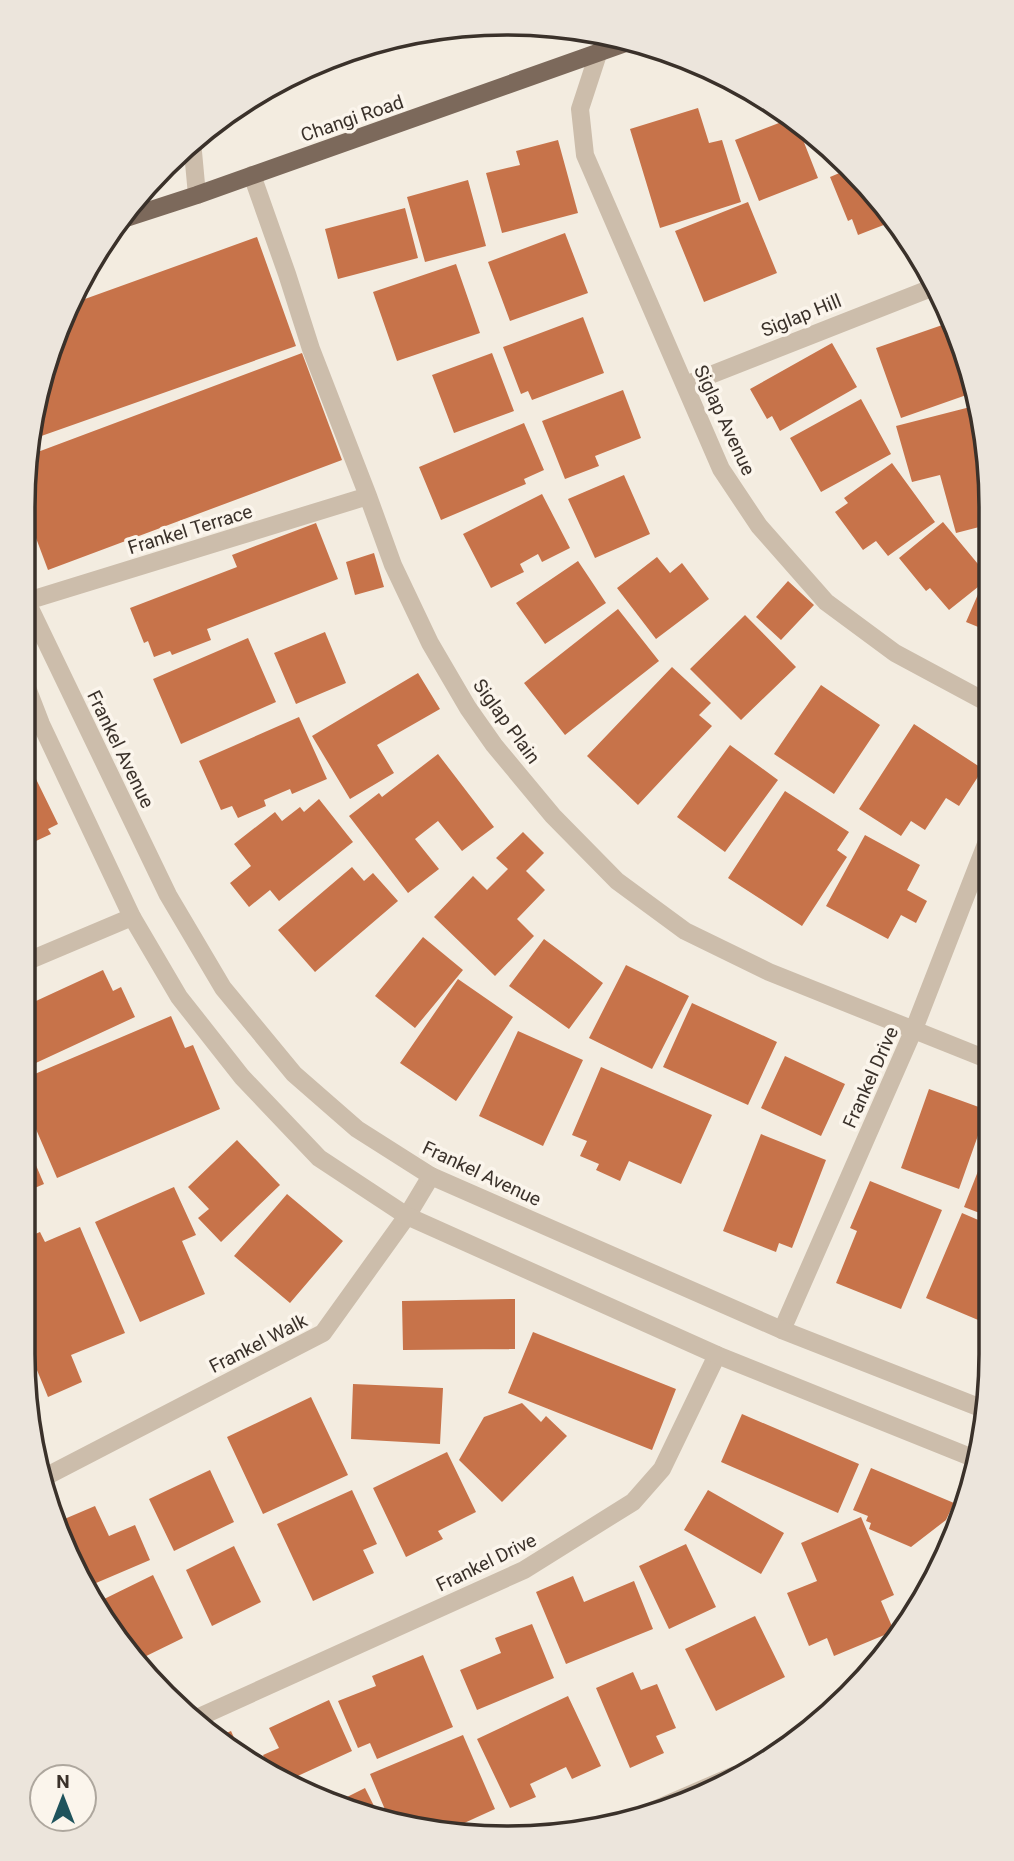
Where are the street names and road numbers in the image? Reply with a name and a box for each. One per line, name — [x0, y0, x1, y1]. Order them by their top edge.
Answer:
street label: Changi Road — [298, 90, 407, 147]
street label: Siglap Hill — [758, 289, 845, 342]
street label: Siglap Avenue — [689, 361, 760, 479]
street label: Frankel Terrace — [125, 500, 255, 559]
street label: Siglap Plain — [468, 675, 545, 768]
street label: Frankel Avenue — [82, 687, 159, 812]
street label: Frankel Drive — [838, 1023, 903, 1132]
street label: Frankel Avenue — [419, 1136, 545, 1211]
street label: Frankel Walk — [205, 1309, 312, 1378]
street label: Frankel Drive — [432, 1528, 540, 1597]

